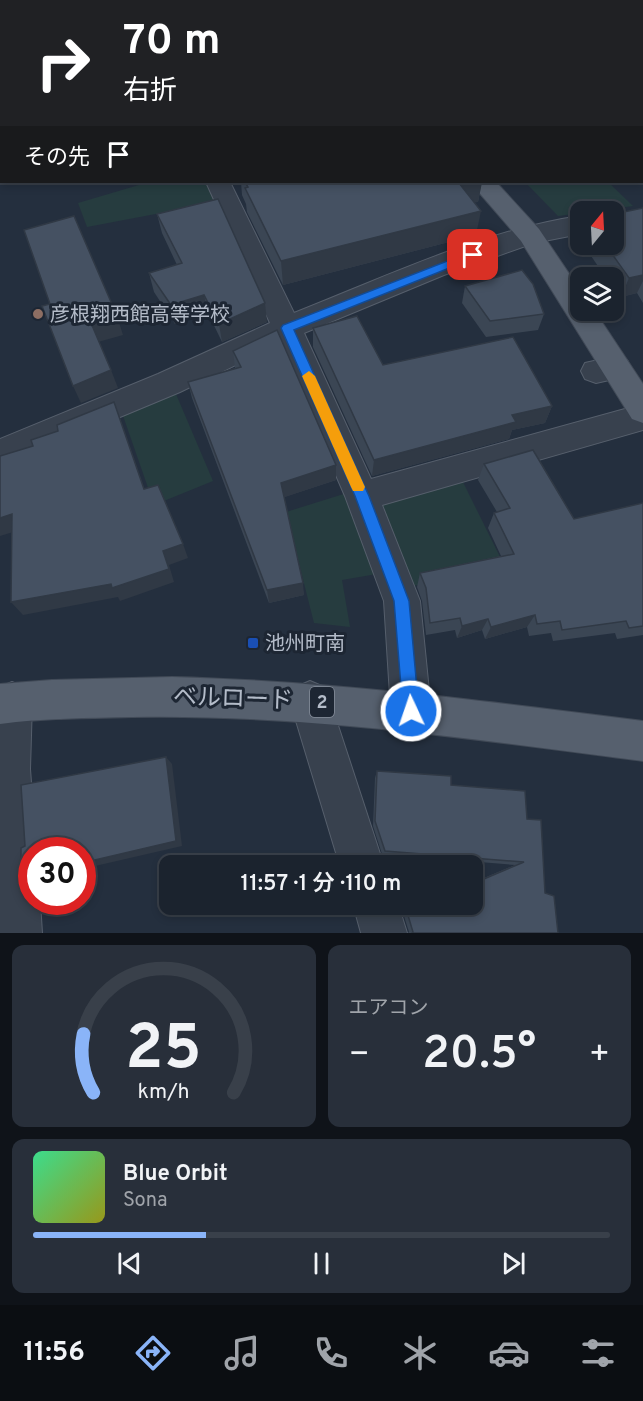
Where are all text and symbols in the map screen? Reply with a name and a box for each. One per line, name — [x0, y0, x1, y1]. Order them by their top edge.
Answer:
text: 70 m — [123, 16, 221, 69]
icon: right — [24, 24, 102, 102]
text: 右折 — [123, 75, 177, 109]
icon: arrive — [102, 138, 135, 171]
text: その先 — [24, 145, 90, 172]
north arrow — [570, 201, 624, 255]
map controls — [570, 201, 624, 321]
pin — [447, 229, 498, 280]
icon: arrive — [456, 238, 489, 271]
button: layers — [570, 267, 624, 321]
place label: 彦根翔西館高等学校 — [50, 303, 230, 329]
marker: 彦根翔西館高等学校 — [31, 307, 45, 321]
place label: 池州町南 — [265, 632, 345, 658]
marker: 池州町南 — [246, 636, 260, 650]
position arrow — [379, 679, 443, 743]
street label: ベルロード — [172, 683, 293, 717]
road number: 2 — [310, 687, 334, 717]
speed limit sign: 30 — [18, 837, 96, 915]
text: 11:57 · 1 分 · 110 m — [241, 871, 401, 898]
text: エアコン — [349, 996, 429, 1022]
text: 25 — [126, 1012, 202, 1091]
text: 20.5° — [422, 1027, 536, 1084]
text: − — [349, 1035, 370, 1077]
text: + — [589, 1035, 610, 1077]
text: km/h — [138, 1079, 190, 1106]
text: Blue Orbit — [123, 1161, 228, 1188]
text: Sona — [123, 1188, 168, 1214]
icon: previous — [113, 1247, 146, 1280]
icon: pause — [305, 1247, 338, 1280]
icon: next — [497, 1247, 530, 1280]
icon: directions — [132, 1332, 174, 1374]
icon: music — [221, 1332, 263, 1374]
icon: phone — [310, 1332, 352, 1374]
icon: climate — [399, 1332, 441, 1374]
icon: car — [488, 1332, 530, 1374]
icon: filters — [577, 1332, 619, 1374]
text: 11:56 — [24, 1336, 85, 1370]

